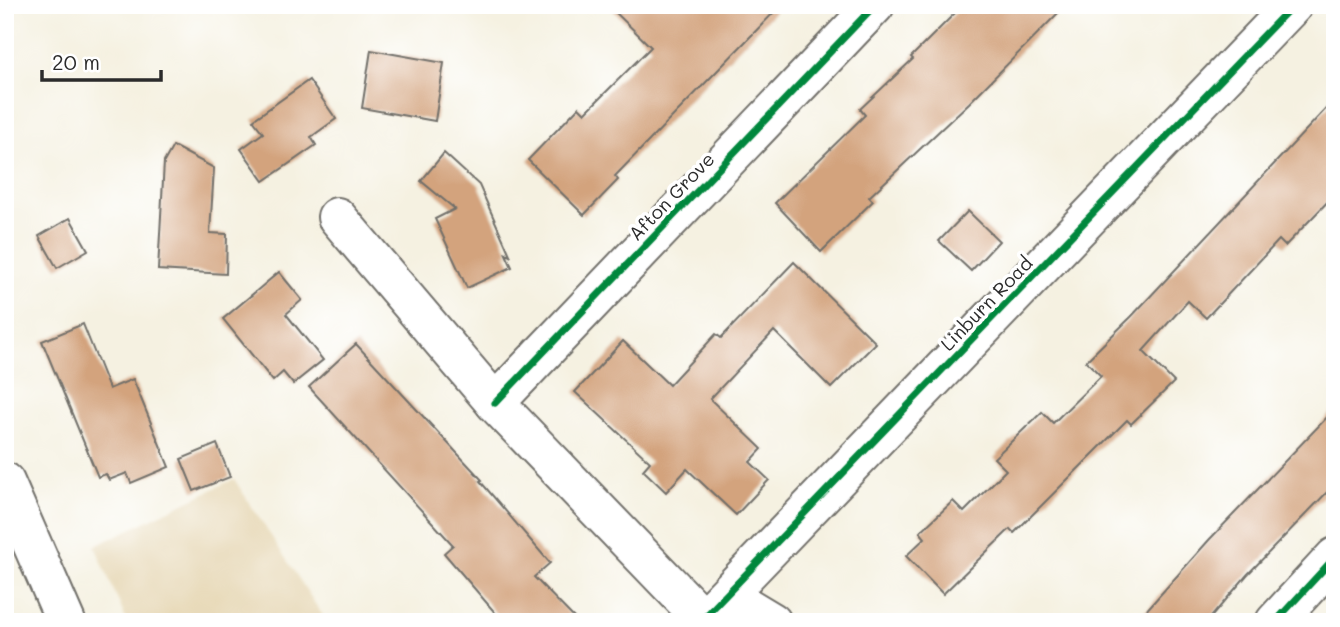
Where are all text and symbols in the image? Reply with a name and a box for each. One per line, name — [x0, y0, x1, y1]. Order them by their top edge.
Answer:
scale bar — [42, 38, 161, 82]
text: 20 m — [52, 48, 100, 75]
street label: Afton Grove — [623, 147, 719, 245]
street label: Linburn Road — [935, 250, 1037, 356]

